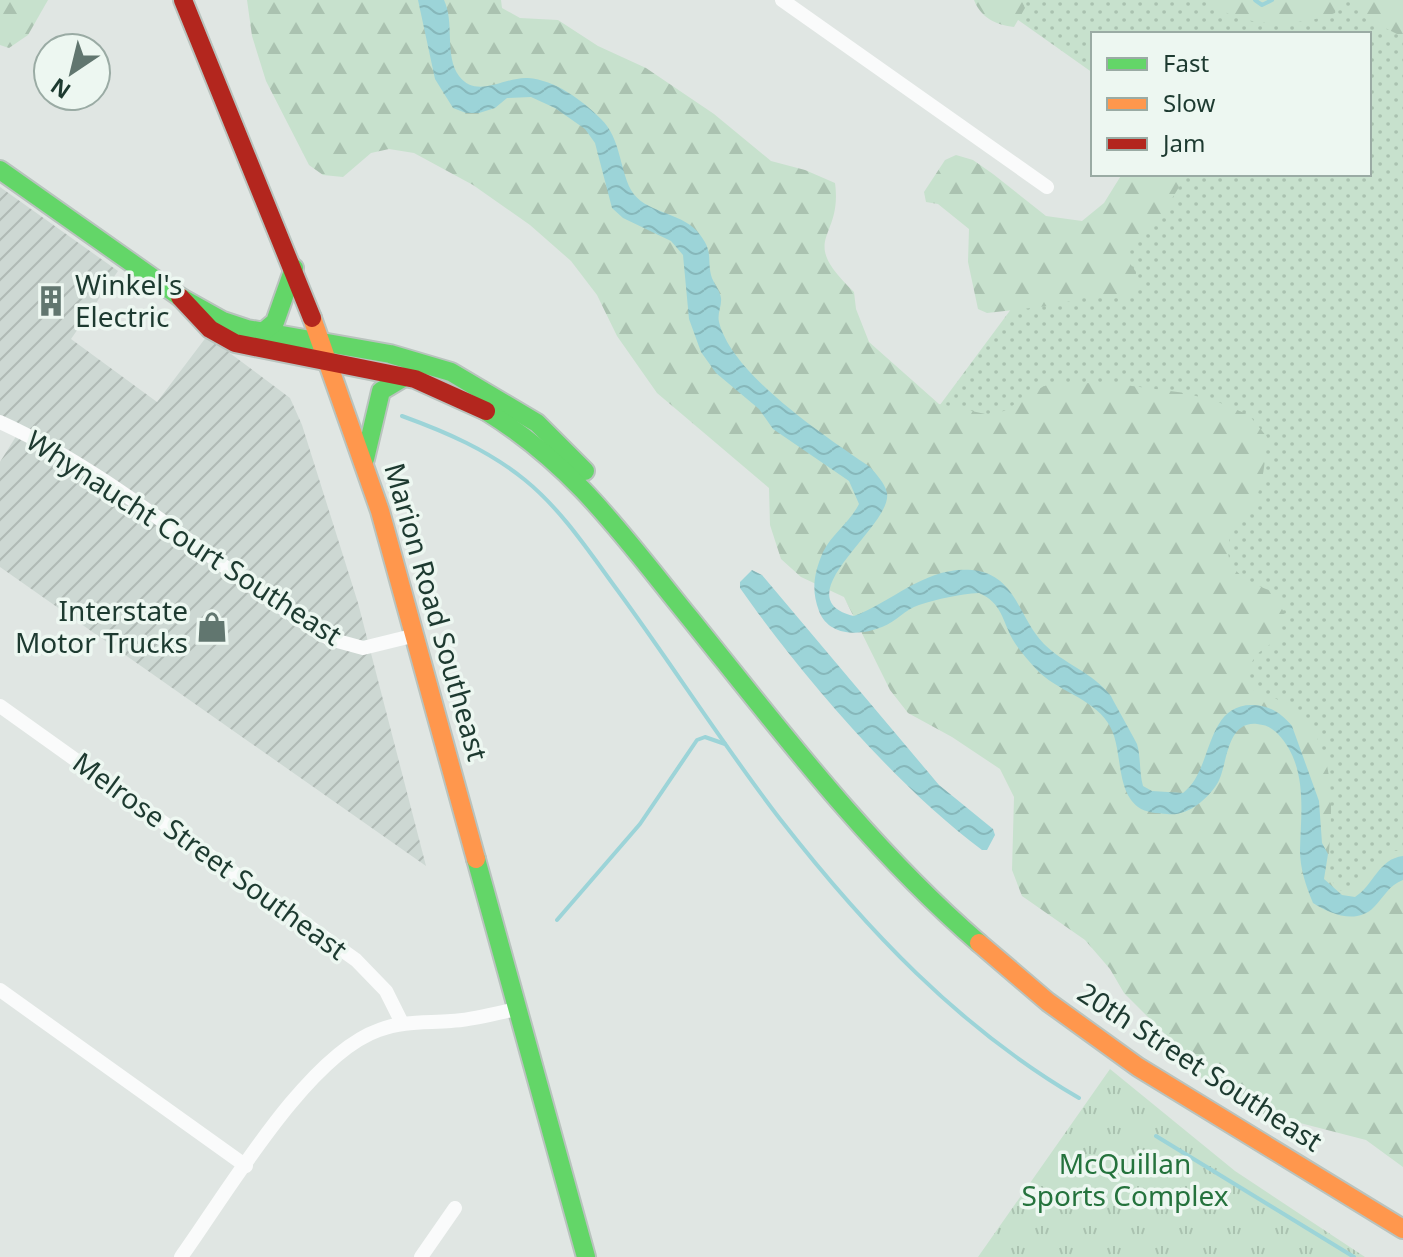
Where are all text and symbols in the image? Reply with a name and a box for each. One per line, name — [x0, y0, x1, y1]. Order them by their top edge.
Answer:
north arrow — [32, 32, 112, 112]
legend — [1091, 32, 1371, 176]
text: Fast — [1163, 46, 1209, 79]
text: N — [44, 72, 76, 107]
text: Slow — [1163, 86, 1215, 119]
text: Jam — [1161, 126, 1205, 159]
place label: Winkel's Electric — [75, 265, 182, 335]
building icon: Winkel's Electric — [34, 284, 68, 318]
street label: Whynaucht Court Southeast — [19, 421, 350, 654]
street label: Marion Road Southeast — [376, 458, 498, 765]
place label: Interstate Motor Trucks — [15, 591, 188, 661]
shop icon: Interstate Motor Trucks — [195, 610, 229, 644]
street label: Melrose Street Southeast — [66, 743, 355, 968]
street label: 20th Street Southeast — [1071, 973, 1330, 1159]
park label: McQuillan Sports Complex — [1021, 1144, 1229, 1214]

